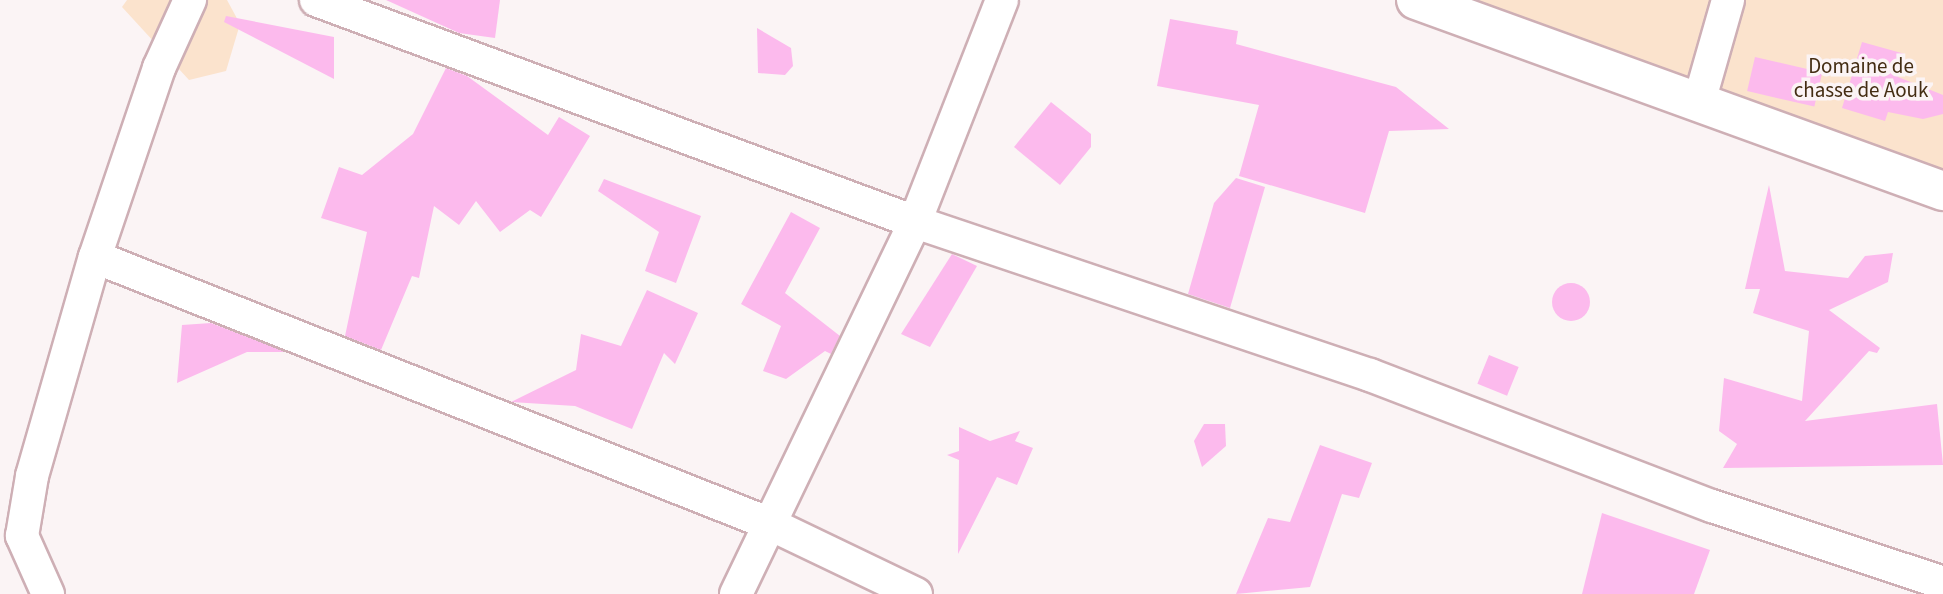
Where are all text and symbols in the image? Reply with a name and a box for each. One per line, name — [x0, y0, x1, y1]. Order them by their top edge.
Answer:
park label: Domaine de chasse de Aouk — [1794, 53, 1928, 103]

